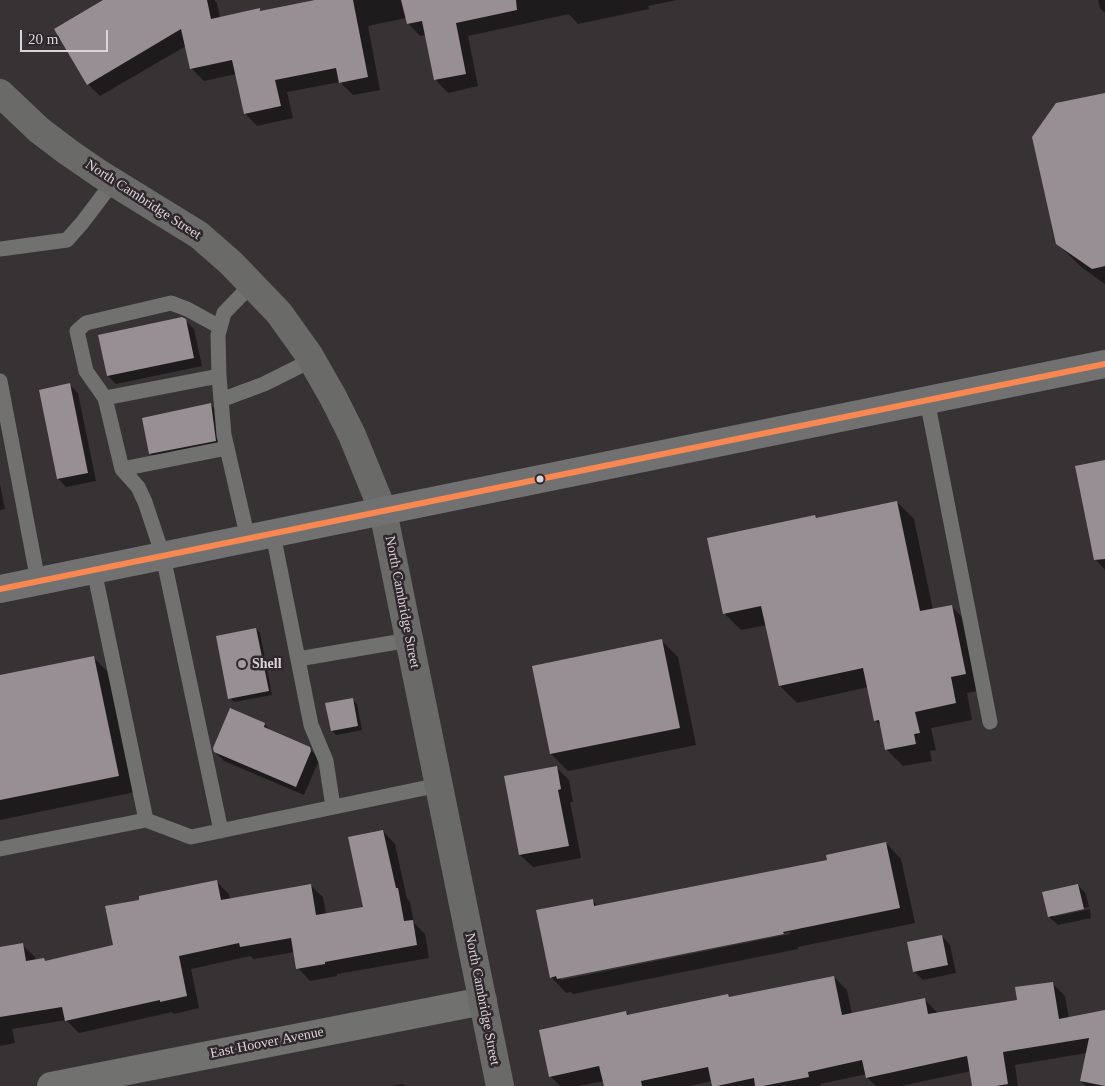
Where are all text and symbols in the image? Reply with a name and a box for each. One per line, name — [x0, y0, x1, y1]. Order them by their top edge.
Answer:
scale bar — [22, 20, 110, 52]
text: 20 m — [28, 31, 58, 47]
street label: North Cambridge Street — [82, 156, 204, 244]
unlabelled marker — [535, 474, 545, 484]
street label: North Cambridge Street — [381, 534, 423, 670]
place label: Shell — [252, 656, 282, 672]
marker: Shell — [236, 658, 248, 670]
street label: North Cambridge Street — [461, 931, 503, 1067]
street label: East Hoover Avenue — [209, 1024, 325, 1062]

